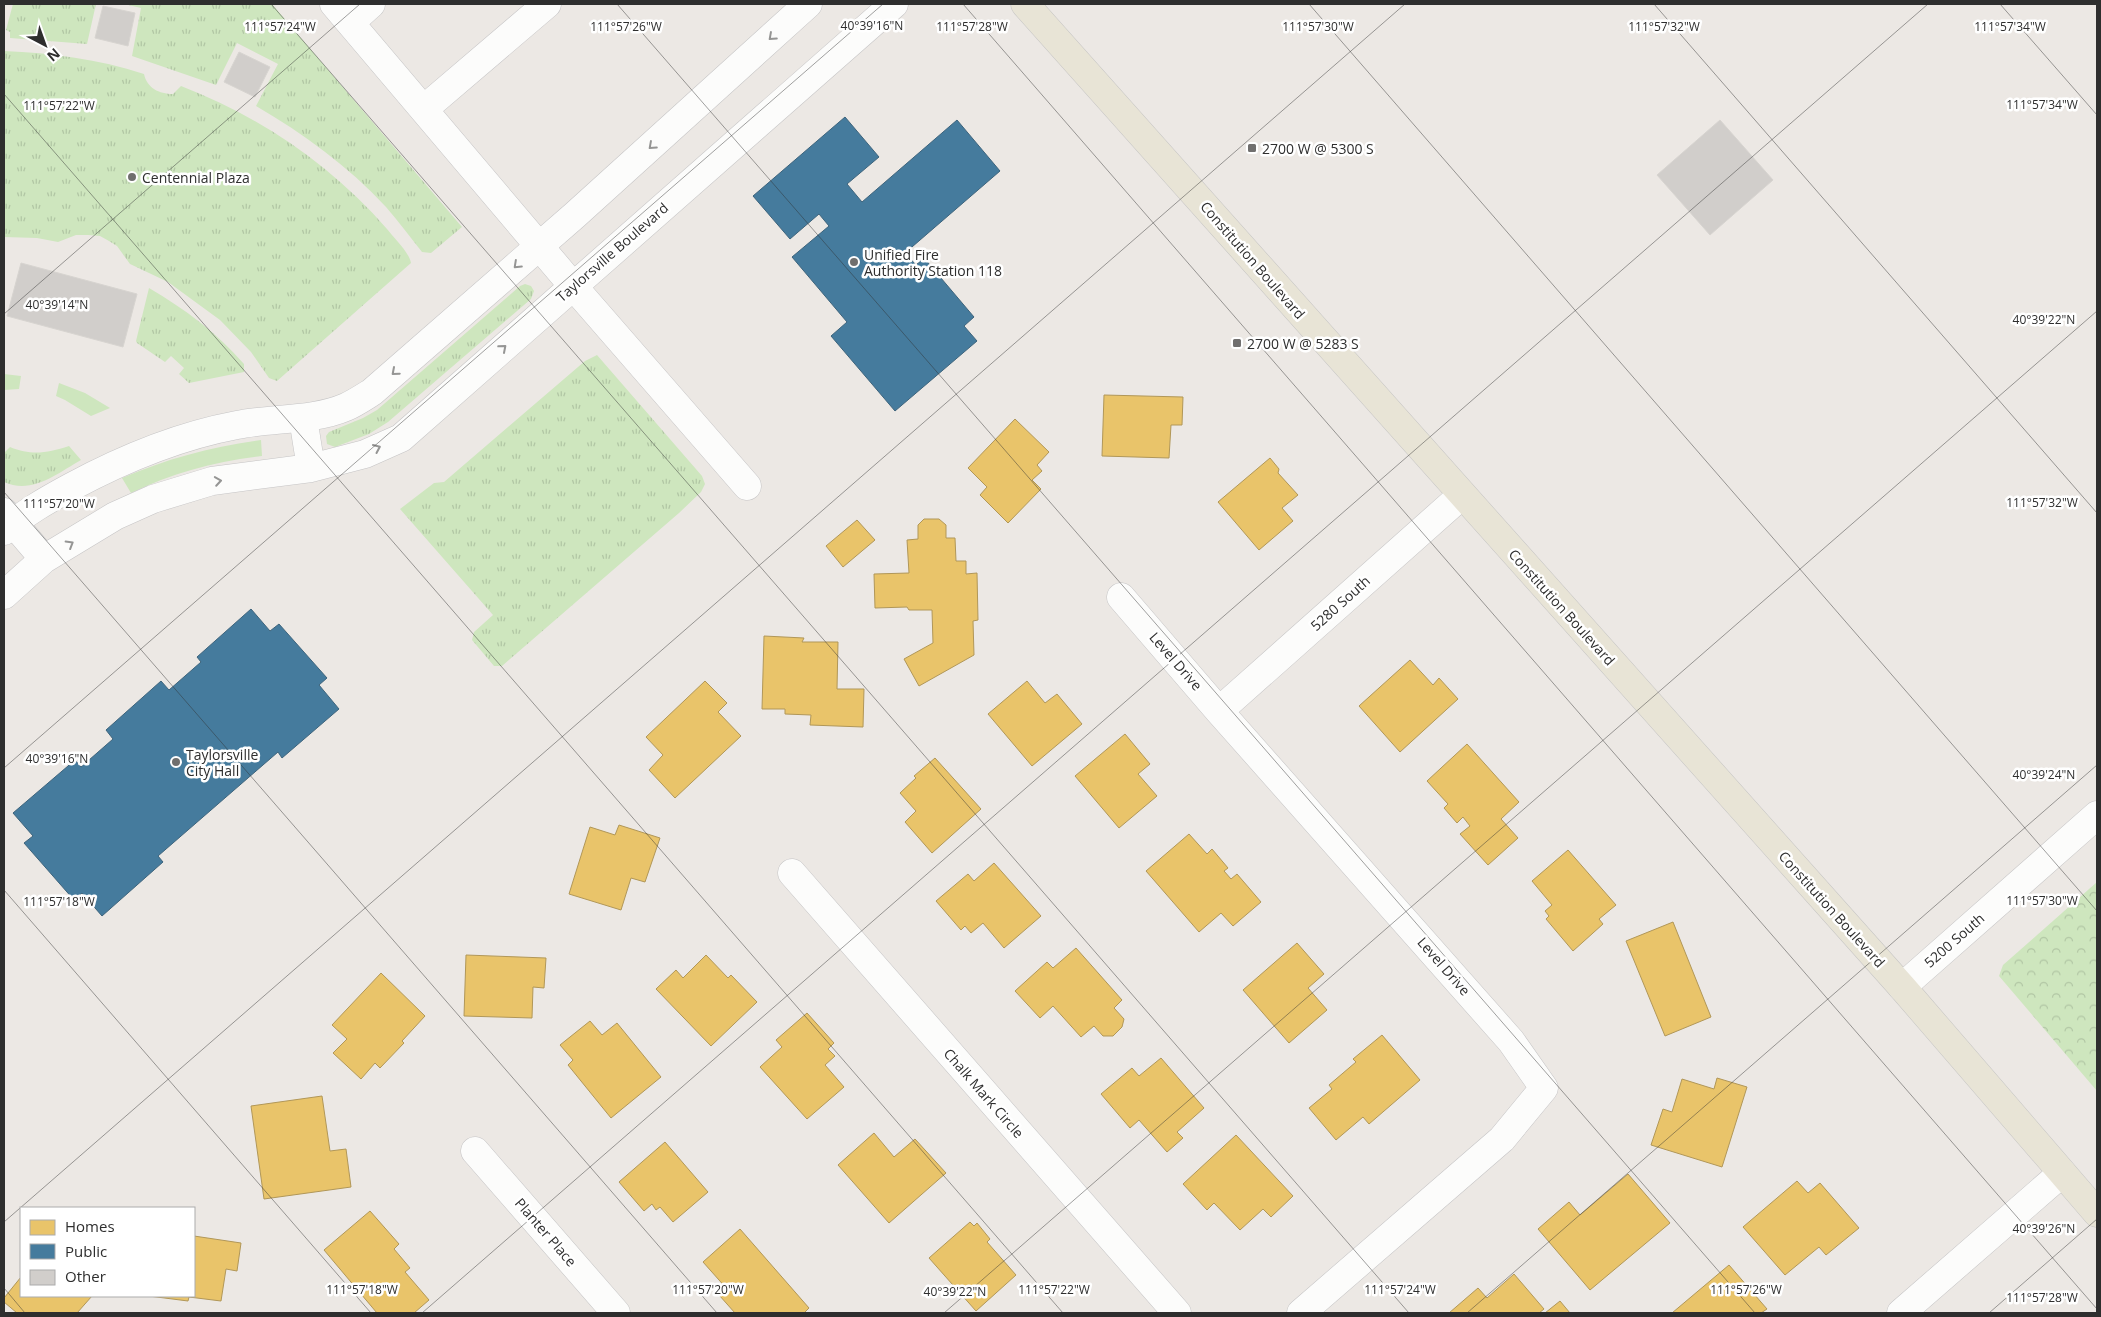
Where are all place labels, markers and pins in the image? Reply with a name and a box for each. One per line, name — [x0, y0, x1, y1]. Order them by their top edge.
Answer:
place label: 2700 W @ 5300 S — [1262, 139, 1374, 158]
marker: 2700 W @ 5300 S — [1246, 142, 1258, 154]
place label: Centennial Plaza — [142, 168, 250, 187]
marker: Centennial Plaza — [126, 171, 138, 183]
place label: Unified Fire Authority Station 118 — [864, 245, 1002, 280]
marker: Unified Fire Authority Station 118 — [848, 256, 860, 268]
place label: 2700 W @ 5283 S — [1247, 334, 1359, 353]
marker: 2700 W @ 5283 S — [1231, 337, 1243, 349]
place label: Taylorsville City Hall — [186, 745, 258, 780]
marker: Taylorsville City Hall — [170, 756, 182, 768]

